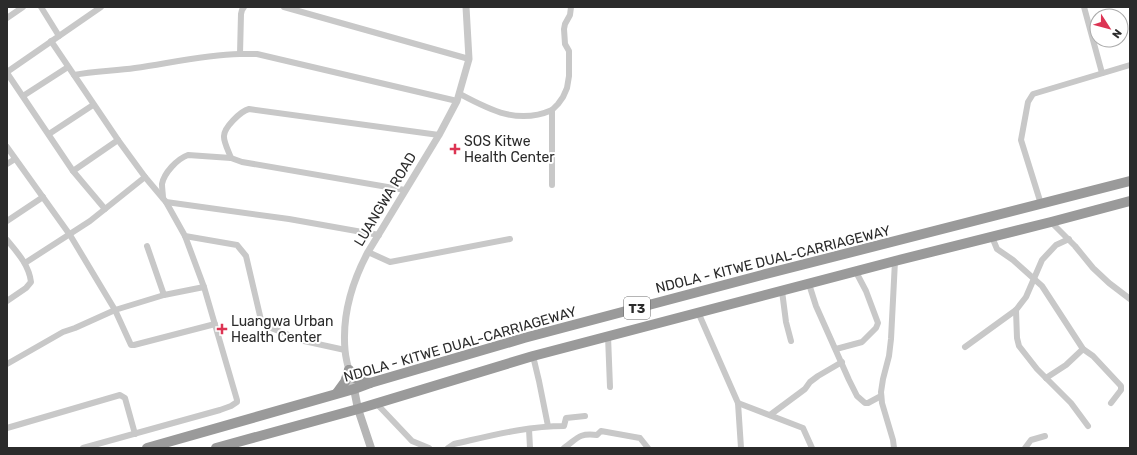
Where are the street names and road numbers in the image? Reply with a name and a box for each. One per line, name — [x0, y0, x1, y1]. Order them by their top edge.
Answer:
street label: LUANGWA ROAD — [351, 149, 420, 249]
street label: NDOLA - KITWE DUAL-CARRIAGEWAY — [654, 222, 892, 297]
road number: T3 — [624, 297, 650, 319]
street label: NDOLA - KITWE DUAL-CARRIAGEWAY — [342, 303, 579, 386]

